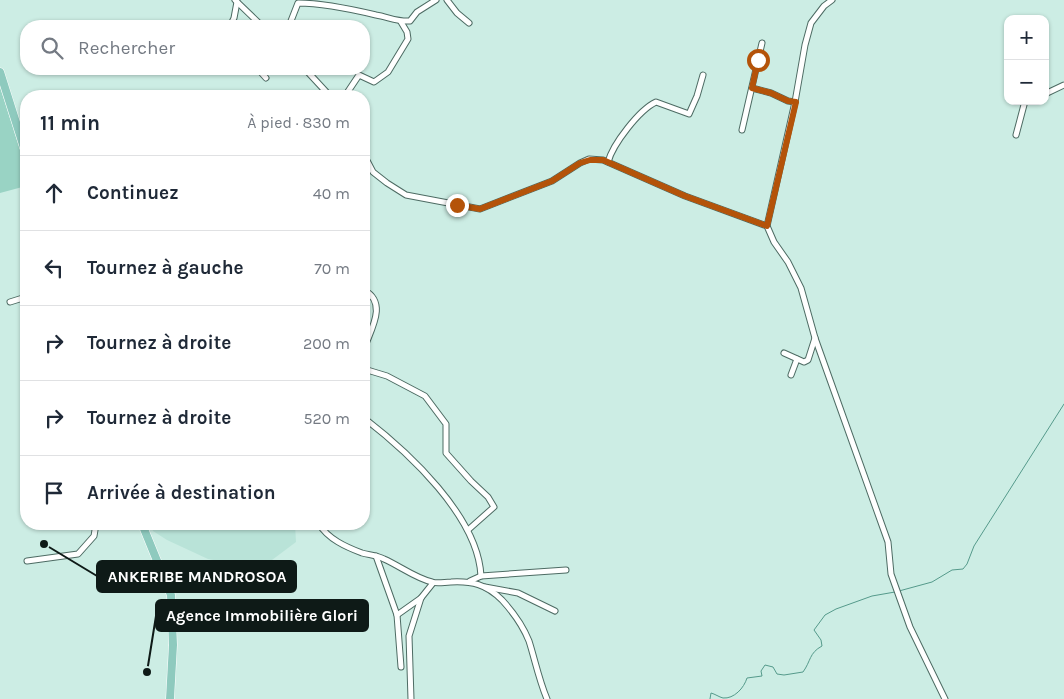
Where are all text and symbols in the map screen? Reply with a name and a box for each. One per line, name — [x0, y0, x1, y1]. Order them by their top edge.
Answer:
map controls — [1004, 15, 1049, 105]
button: + — [1004, 15, 1049, 60]
search box — [20, 20, 370, 75]
icon: search — [38, 34, 66, 62]
text: Rechercher — [78, 37, 175, 59]
route start — [747, 49, 770, 72]
button: − — [1004, 60, 1049, 105]
text: 11 min — [40, 111, 100, 135]
text: À pied · 830 m — [247, 113, 350, 132]
icon: ahead — [40, 179, 68, 207]
text: Continuez — [87, 182, 179, 204]
text: 40 m — [313, 184, 350, 203]
route end — [446, 194, 469, 217]
icon: left — [40, 254, 68, 282]
text: Tournez à gauche — [87, 257, 244, 279]
text: 70 m — [314, 259, 350, 278]
icon: right — [40, 329, 68, 357]
text: Tournez à droite — [87, 332, 231, 354]
text: 200 m — [303, 334, 350, 353]
icon: right — [40, 404, 68, 432]
text: Tournez à droite — [87, 407, 231, 429]
text: 520 m — [303, 409, 350, 428]
icon: arrive — [40, 479, 68, 507]
text: Arrivée à destination — [87, 482, 276, 504]
callout: ANKERIBE MANDROSOA — [97, 561, 296, 592]
text: ANKERIBE MANDROSOA — [107, 567, 287, 586]
callout: Agence Immobilière Glori — [156, 600, 368, 631]
text: Agence Immobilière Glori — [166, 606, 358, 625]

